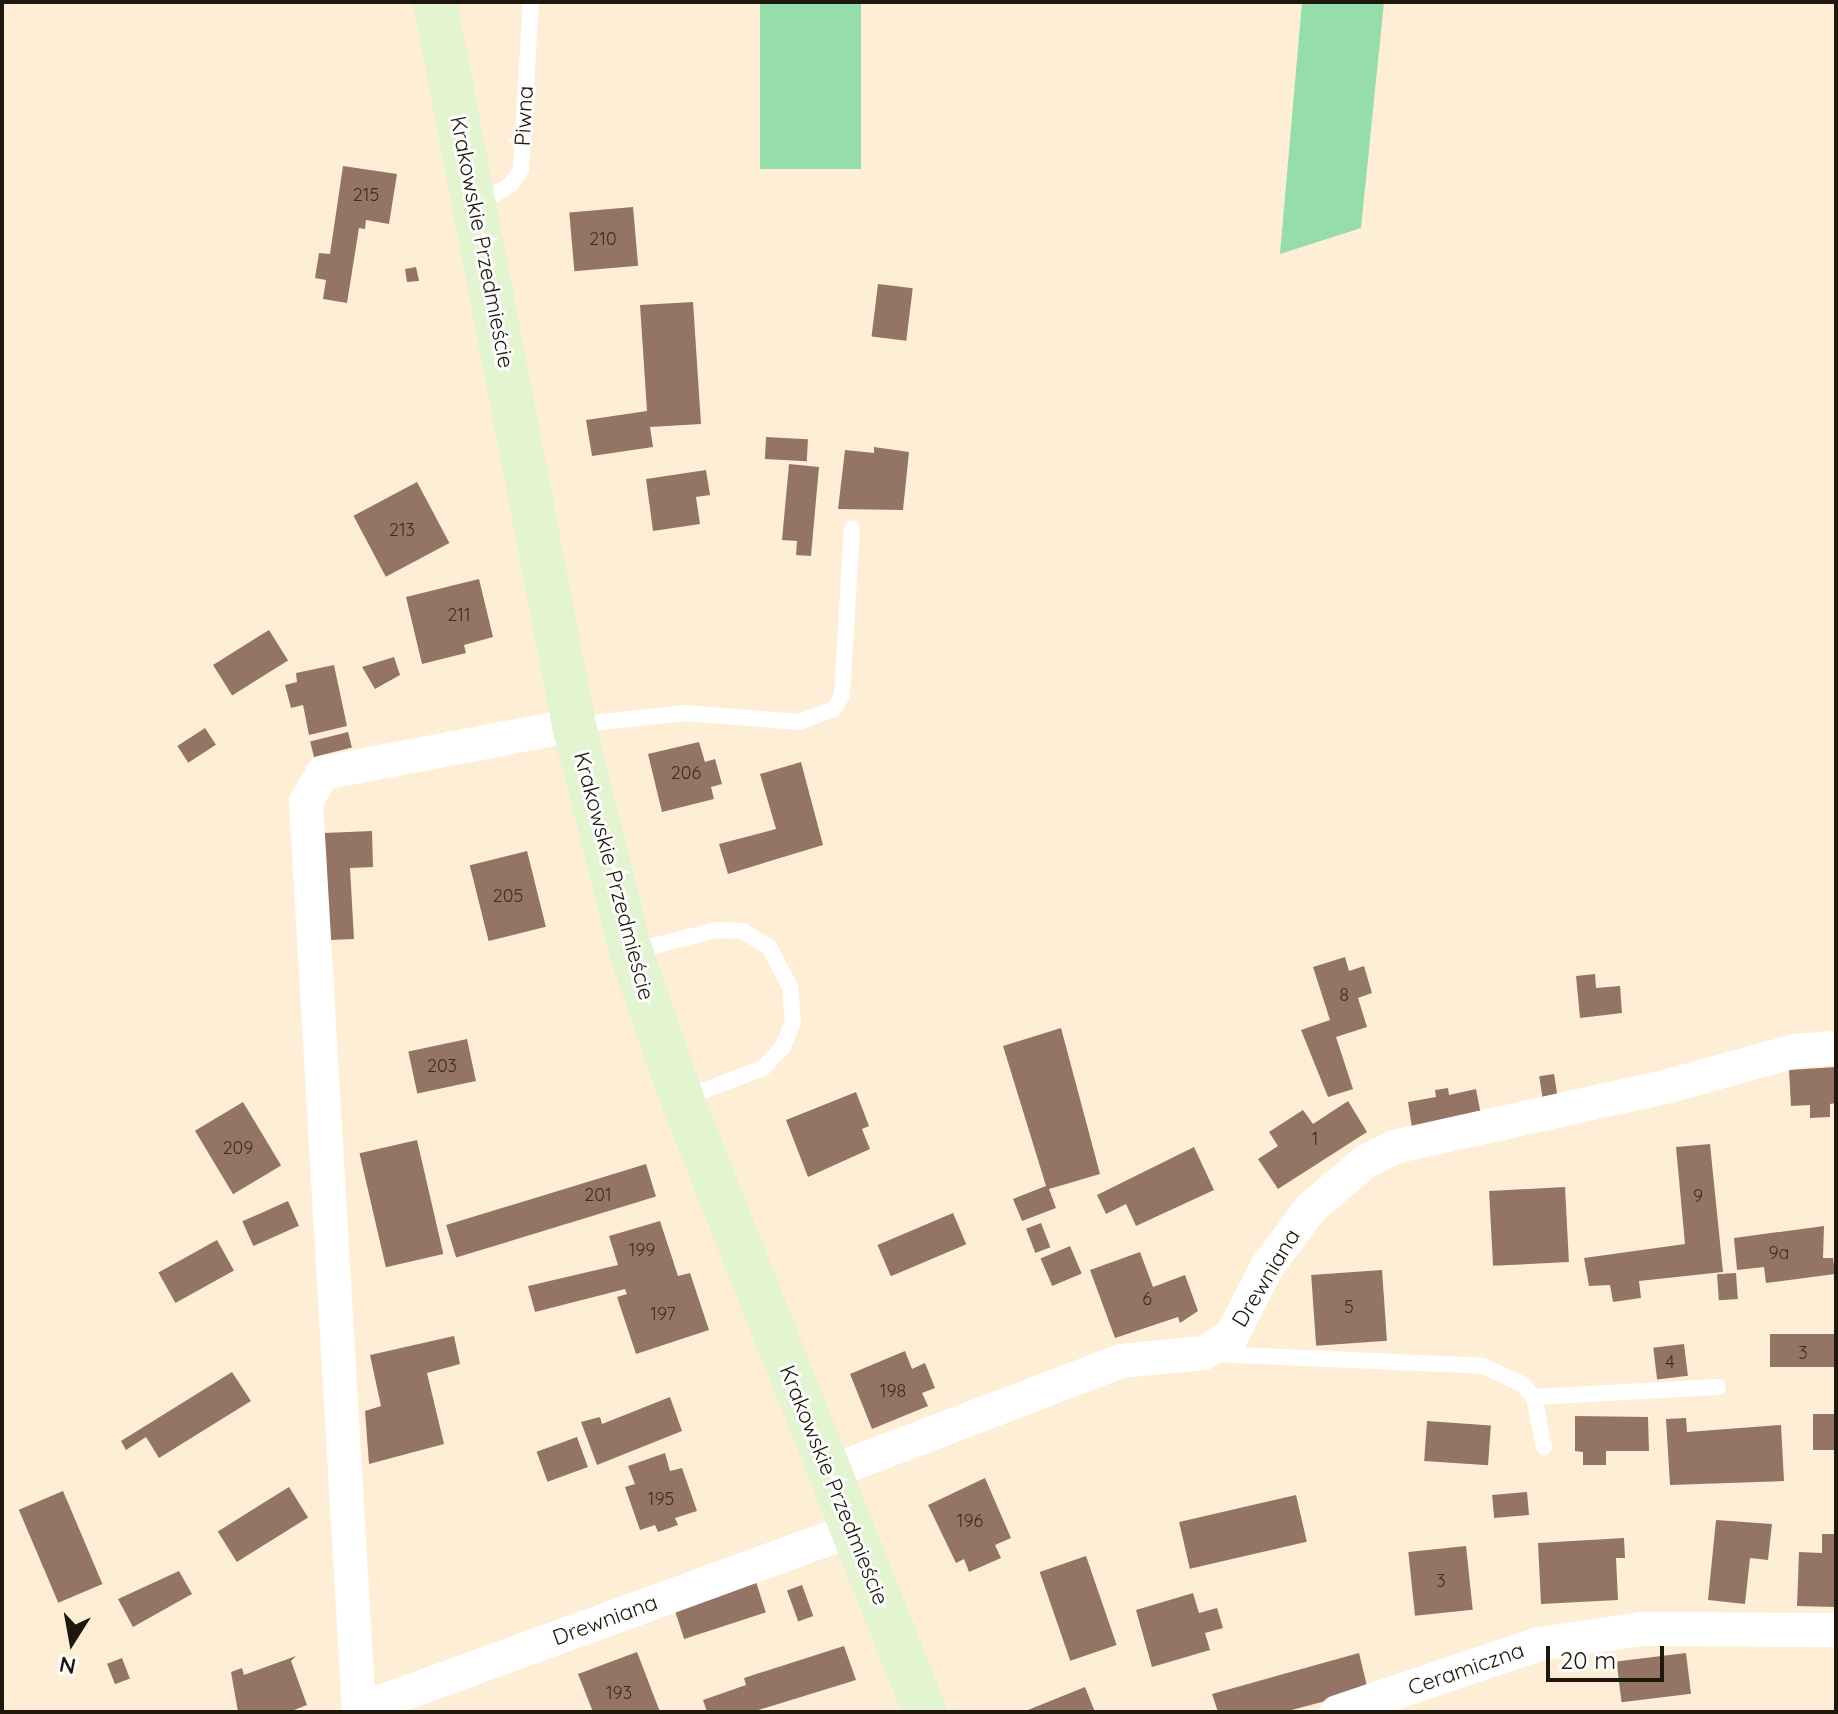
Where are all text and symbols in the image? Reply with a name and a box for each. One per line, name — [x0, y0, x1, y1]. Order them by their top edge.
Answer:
street label: Piwna — [509, 85, 539, 147]
street label: Krakowskie Przedmieście — [445, 114, 519, 370]
house number: 215 — [353, 184, 379, 206]
house number: 210 — [589, 228, 617, 250]
house number: 213 — [389, 519, 415, 541]
house number: 211 — [447, 604, 471, 626]
street label: Krakowskie Przedmieście — [568, 749, 660, 1003]
house number: 206 — [671, 762, 701, 784]
house number: 205 — [493, 885, 523, 907]
house number: 8 — [1339, 984, 1349, 1006]
house number: 203 — [427, 1055, 457, 1077]
house number: 1 — [1312, 1128, 1318, 1150]
house number: 209 — [223, 1137, 253, 1159]
house number: 201 — [584, 1184, 612, 1206]
house number: 9 — [1693, 1185, 1703, 1207]
street label: Drewniana — [1226, 1224, 1306, 1332]
house number: 199 — [629, 1239, 655, 1261]
house number: 9a — [1769, 1242, 1789, 1264]
house number: 6 — [1142, 1288, 1152, 1310]
house number: 5 — [1344, 1296, 1354, 1318]
house number: 197 — [650, 1303, 676, 1325]
house number: 3 — [1798, 1342, 1808, 1364]
house number: 4 — [1665, 1351, 1675, 1373]
street label: Krakowskie Przedmieście — [774, 1361, 894, 1609]
house number: 198 — [880, 1380, 906, 1402]
house number: 195 — [648, 1488, 674, 1510]
house number: 196 — [957, 1510, 983, 1532]
house number: 3 — [1436, 1570, 1446, 1592]
street label: Drewniana — [549, 1589, 661, 1651]
north arrow — [32, 1602, 112, 1682]
scale bar — [1550, 1630, 1668, 1680]
street label: Ceramiczna — [1404, 1637, 1528, 1701]
text: 20 m — [1560, 1645, 1616, 1675]
text: N — [57, 1650, 78, 1681]
house number: 193 — [606, 1682, 632, 1704]

